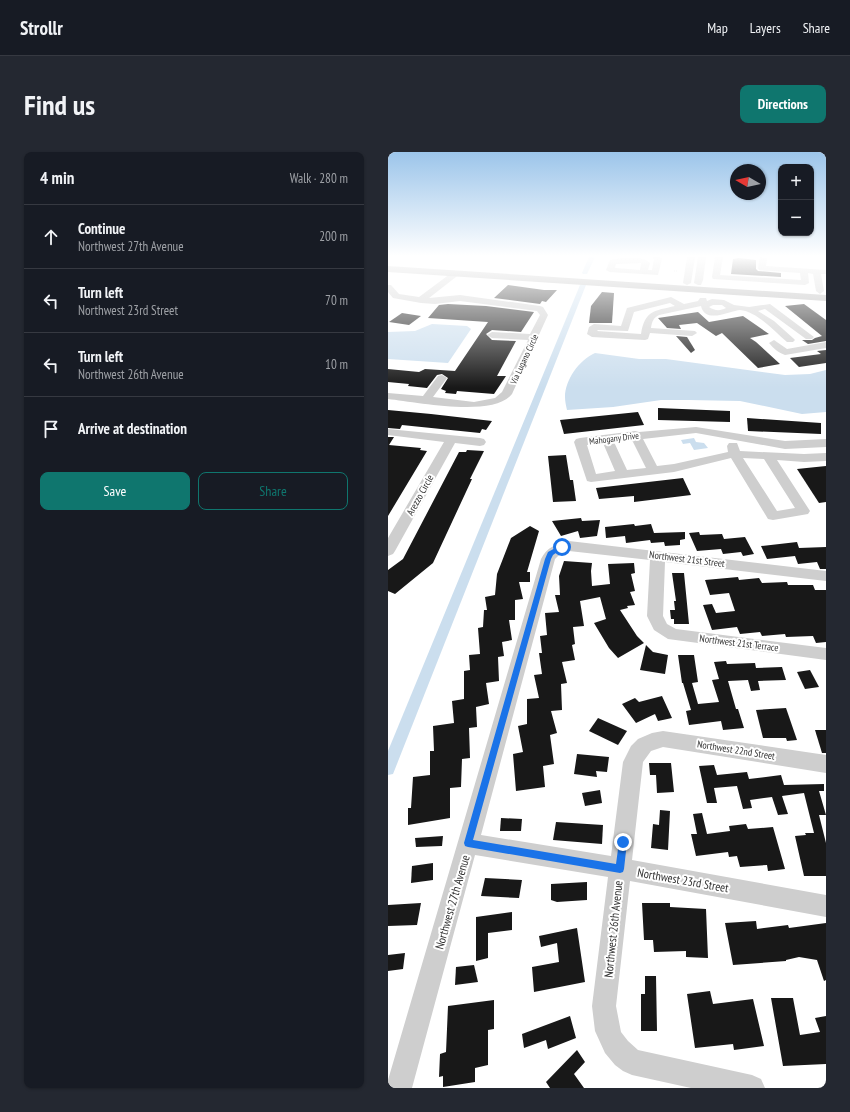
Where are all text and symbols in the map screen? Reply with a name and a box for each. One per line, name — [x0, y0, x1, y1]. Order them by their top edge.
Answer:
text: Strollr — [20, 16, 63, 40]
text: Map — [707, 19, 728, 37]
text: Layers — [750, 19, 781, 37]
text: Share — [803, 19, 830, 37]
button: Directions — [740, 85, 826, 123]
text: Find us — [24, 86, 95, 123]
north arrow — [730, 164, 766, 200]
map controls — [778, 164, 814, 236]
button: + — [778, 164, 814, 200]
text: 4 min — [40, 167, 74, 189]
text: Walk · 280 m — [290, 170, 348, 187]
button: − — [778, 200, 814, 236]
text: Continue — [78, 219, 125, 238]
icon: ahead — [40, 226, 62, 248]
text: 200 m — [319, 228, 348, 245]
text: Northwest 27th Avenue — [78, 238, 184, 255]
text: Turn left — [78, 283, 123, 302]
icon: left — [40, 290, 62, 312]
text: 70 m — [325, 292, 348, 309]
text: Northwest 23rd Street — [78, 302, 178, 319]
street label: Via Lugano Circle — [507, 332, 541, 387]
text: Turn left — [78, 347, 123, 366]
icon: left — [40, 354, 62, 376]
text: 10 m — [325, 356, 348, 373]
text: Northwest 26th Avenue — [78, 366, 184, 383]
icon: arrive — [40, 418, 62, 440]
text: Arrive at destination — [78, 419, 187, 438]
street label: Mahogany Drive — [589, 429, 640, 447]
button: Save — [40, 472, 190, 510]
button: Share — [198, 472, 348, 510]
street label: Arezzo Circle — [404, 472, 436, 518]
route start — [553, 538, 571, 556]
street label: Northwest 21st Street — [648, 548, 726, 570]
street label: Northwest 21st Terrace — [699, 632, 779, 654]
street label: Northwest 22nd Street — [696, 737, 776, 763]
route end — [614, 833, 632, 851]
street label: Northwest 27th Avenue — [431, 853, 473, 951]
street label: Northwest 23rd Street — [636, 865, 730, 896]
street label: Northwest 26th Avenue — [600, 880, 626, 978]

